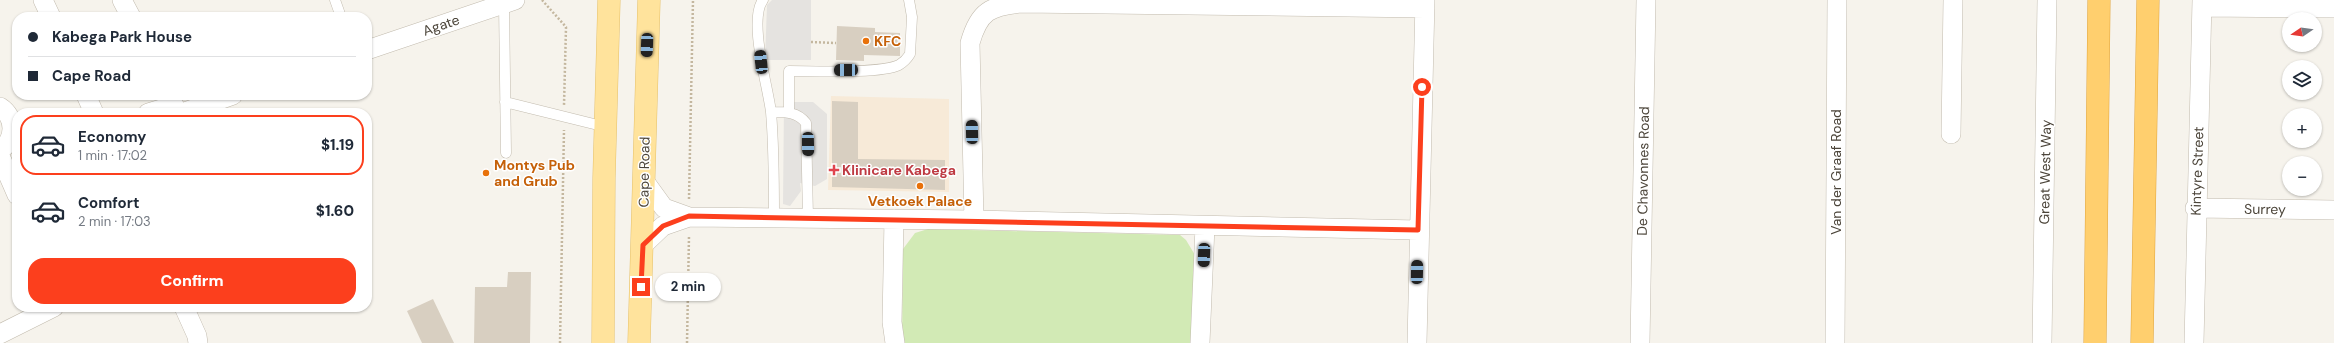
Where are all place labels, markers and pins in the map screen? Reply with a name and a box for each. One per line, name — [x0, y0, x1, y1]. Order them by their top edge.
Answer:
place label: KFC — [874, 32, 901, 50]
marker: KFC — [861, 36, 871, 46]
place label: Montys Pub and Grub — [494, 156, 575, 190]
place label: Klinicare Kabega — [842, 161, 956, 179]
marker: Klinicare Kabega — [829, 165, 839, 175]
marker: Montys Pub and Grub — [481, 168, 491, 178]
marker: Vetkoek Palace — [915, 181, 925, 191]
place label: Vetkoek Palace — [868, 192, 972, 210]

